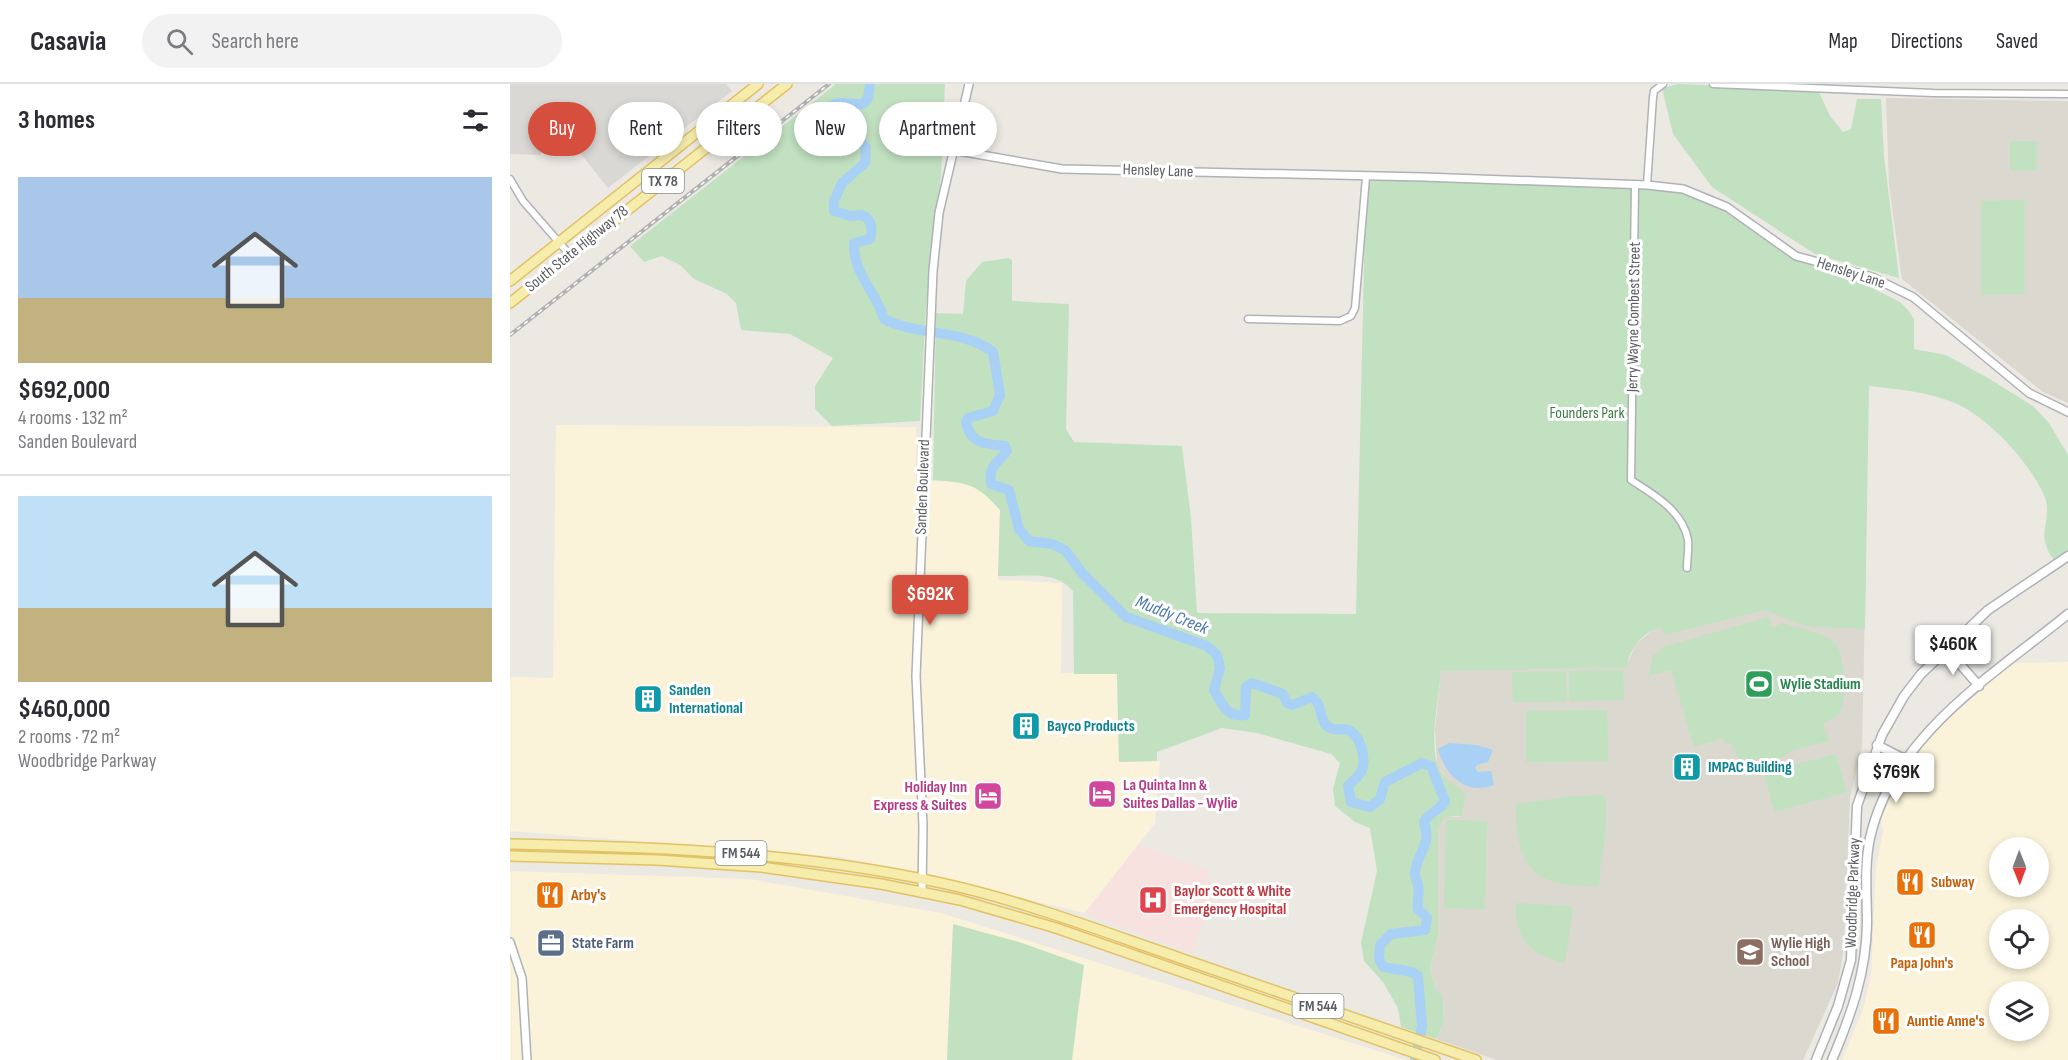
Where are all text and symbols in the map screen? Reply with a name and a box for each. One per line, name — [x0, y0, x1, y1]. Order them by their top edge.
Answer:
search box — [142, 14, 562, 68]
text: Casavia — [30, 25, 106, 58]
icon: search — [163, 25, 196, 58]
text: Search here — [211, 28, 299, 55]
text: Map — [1828, 29, 1858, 54]
text: Directions — [1891, 29, 1963, 54]
text: Saved — [1996, 29, 2038, 54]
chip: Buy — [528, 102, 596, 156]
chip: Rent — [608, 102, 684, 156]
chip: Filters — [696, 102, 782, 156]
chip: New — [794, 102, 867, 156]
chip: Apartment — [879, 102, 997, 156]
icon: filters — [459, 104, 492, 137]
text: 3 homes — [18, 105, 95, 136]
street label: Hensley Lane — [1122, 160, 1194, 182]
road number: TX 78 — [642, 169, 684, 193]
street label: South State Highway 78 — [522, 202, 632, 296]
icon: home — [201, 216, 309, 324]
street label: Jerry Wayne Combest Street — [1623, 242, 1645, 393]
street label: Hensley Lane — [1815, 253, 1887, 293]
text: $692,000 — [18, 375, 110, 406]
park label: Founders Park — [1549, 404, 1625, 423]
text: 4 rooms · 132 m² — [18, 406, 128, 430]
text: Sanden Boulevard — [18, 430, 137, 454]
street label: Sanden Boulevard — [912, 439, 934, 535]
icon: home — [201, 535, 309, 643]
pin: $692K — [888, 575, 972, 626]
text: $692K — [906, 582, 954, 606]
water label: Muddy Creek — [1133, 591, 1212, 639]
pin: $460K — [1911, 625, 1995, 676]
text: $460K — [1929, 632, 1977, 656]
sports icon: Wylie Stadium — [1743, 668, 1775, 700]
place label: Wylie Stadium — [1780, 675, 1861, 694]
place label: Sanden International — [669, 681, 743, 718]
building icon: Sanden International — [632, 683, 664, 715]
text: $460,000 — [18, 694, 111, 725]
building icon: Bayco Products — [1010, 710, 1042, 742]
place label: Bayco Products — [1047, 717, 1135, 736]
text: 2 rooms · 72 m² — [18, 725, 120, 749]
text: Woodbridge Parkway — [18, 749, 156, 773]
building icon: IMPAC Building — [1671, 751, 1703, 783]
pin: $769K — [1854, 753, 1938, 804]
place label: IMPAC Building — [1708, 758, 1792, 777]
text: $769K — [1872, 760, 1920, 784]
place label: La Quinta Inn & Suites Dallas - Wylie — [1123, 776, 1238, 813]
place label: Holiday Inn Express & Suites — [874, 778, 967, 815]
hotel icon: La Quinta Inn & Suites Dallas - Wylie — [1086, 778, 1118, 810]
hotel icon: Holiday Inn Express & Suites — [972, 780, 1004, 812]
street label: Woodbridge Parkway — [1842, 837, 1864, 949]
north arrow — [1989, 837, 2049, 897]
map controls — [1989, 837, 2049, 1041]
road number: FM 544 — [716, 841, 766, 865]
restaurant icon: Subway — [1894, 866, 1926, 898]
place label: Subway — [1931, 873, 1975, 892]
restaurant icon: Arby's — [534, 879, 566, 911]
place label: Baylor Scott & White Emergency Hospital — [1174, 882, 1291, 919]
hospital icon: Baylor Scott & White Emergency Hospital — [1137, 884, 1169, 916]
place label: Arby's — [570, 886, 606, 905]
button: locate — [1989, 909, 2049, 969]
restaurant icon: Papa John's — [1906, 919, 1938, 951]
office icon: State Farm — [535, 927, 567, 959]
place label: State Farm — [572, 934, 634, 953]
place label: Wylie High School — [1771, 934, 1830, 971]
school or university icon: Wylie High School — [1734, 936, 1766, 968]
place label: Papa John's — [1891, 954, 1954, 973]
button: layers — [1989, 981, 2049, 1041]
road number: FM 544 — [1292, 994, 1344, 1018]
restaurant icon: Auntie Anne's — [1870, 1005, 1902, 1037]
place label: Auntie Anne's — [1906, 1012, 1985, 1031]

